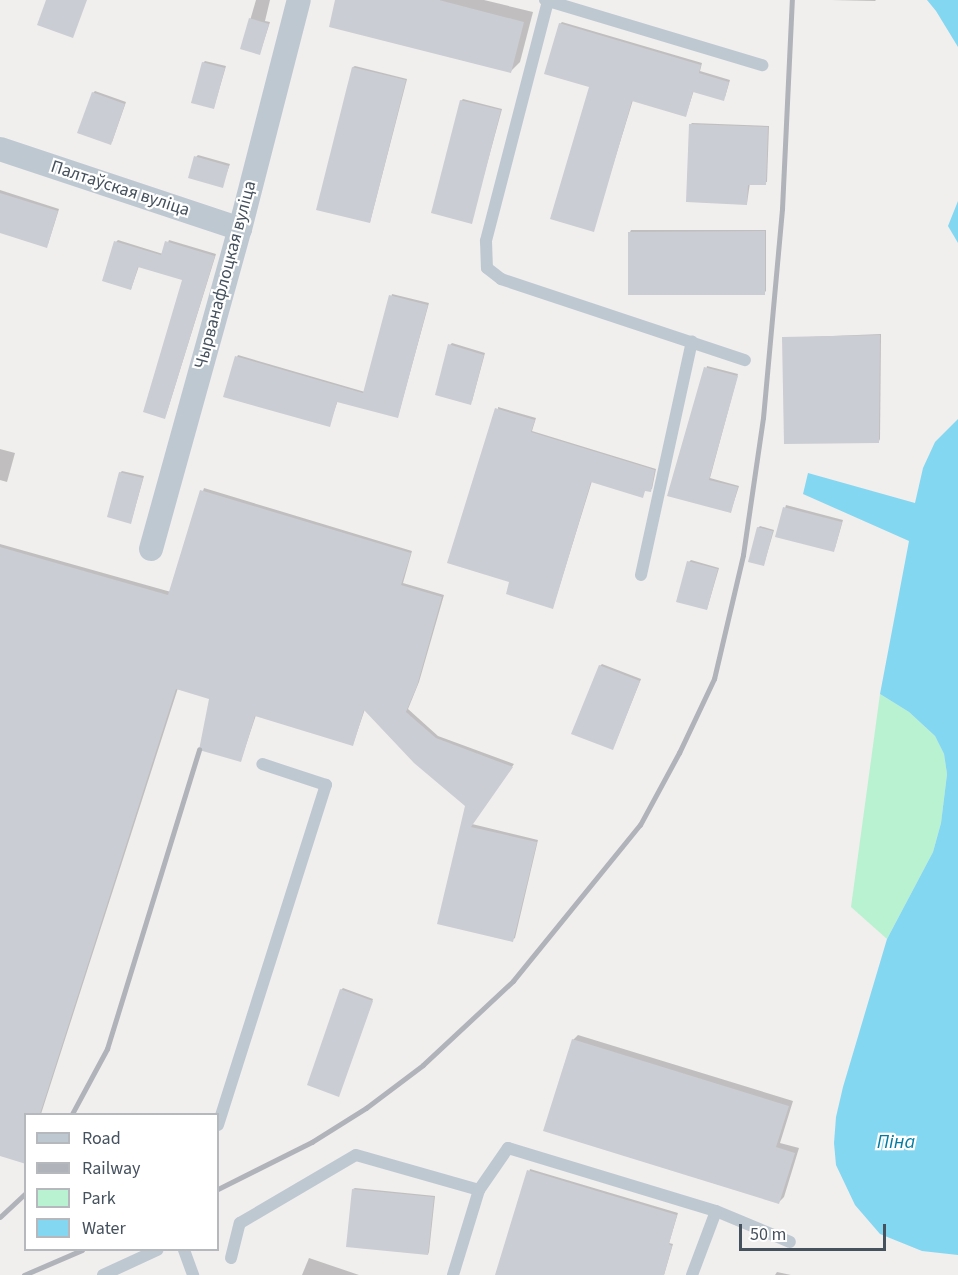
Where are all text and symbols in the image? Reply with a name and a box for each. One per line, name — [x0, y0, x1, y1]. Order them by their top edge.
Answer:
street label: Палтаўская вуліца — [48, 156, 192, 222]
street label: Чырванафлоцкая вуліца — [190, 178, 262, 372]
legend — [24, 1113, 219, 1251]
text: Road — [82, 1126, 121, 1151]
water label: Піна — [877, 1130, 915, 1154]
text: Railway — [82, 1156, 141, 1181]
text: Park — [82, 1186, 116, 1211]
scale bar — [742, 1212, 889, 1250]
text: Water — [82, 1216, 126, 1241]
text: 50 m — [750, 1222, 786, 1247]

